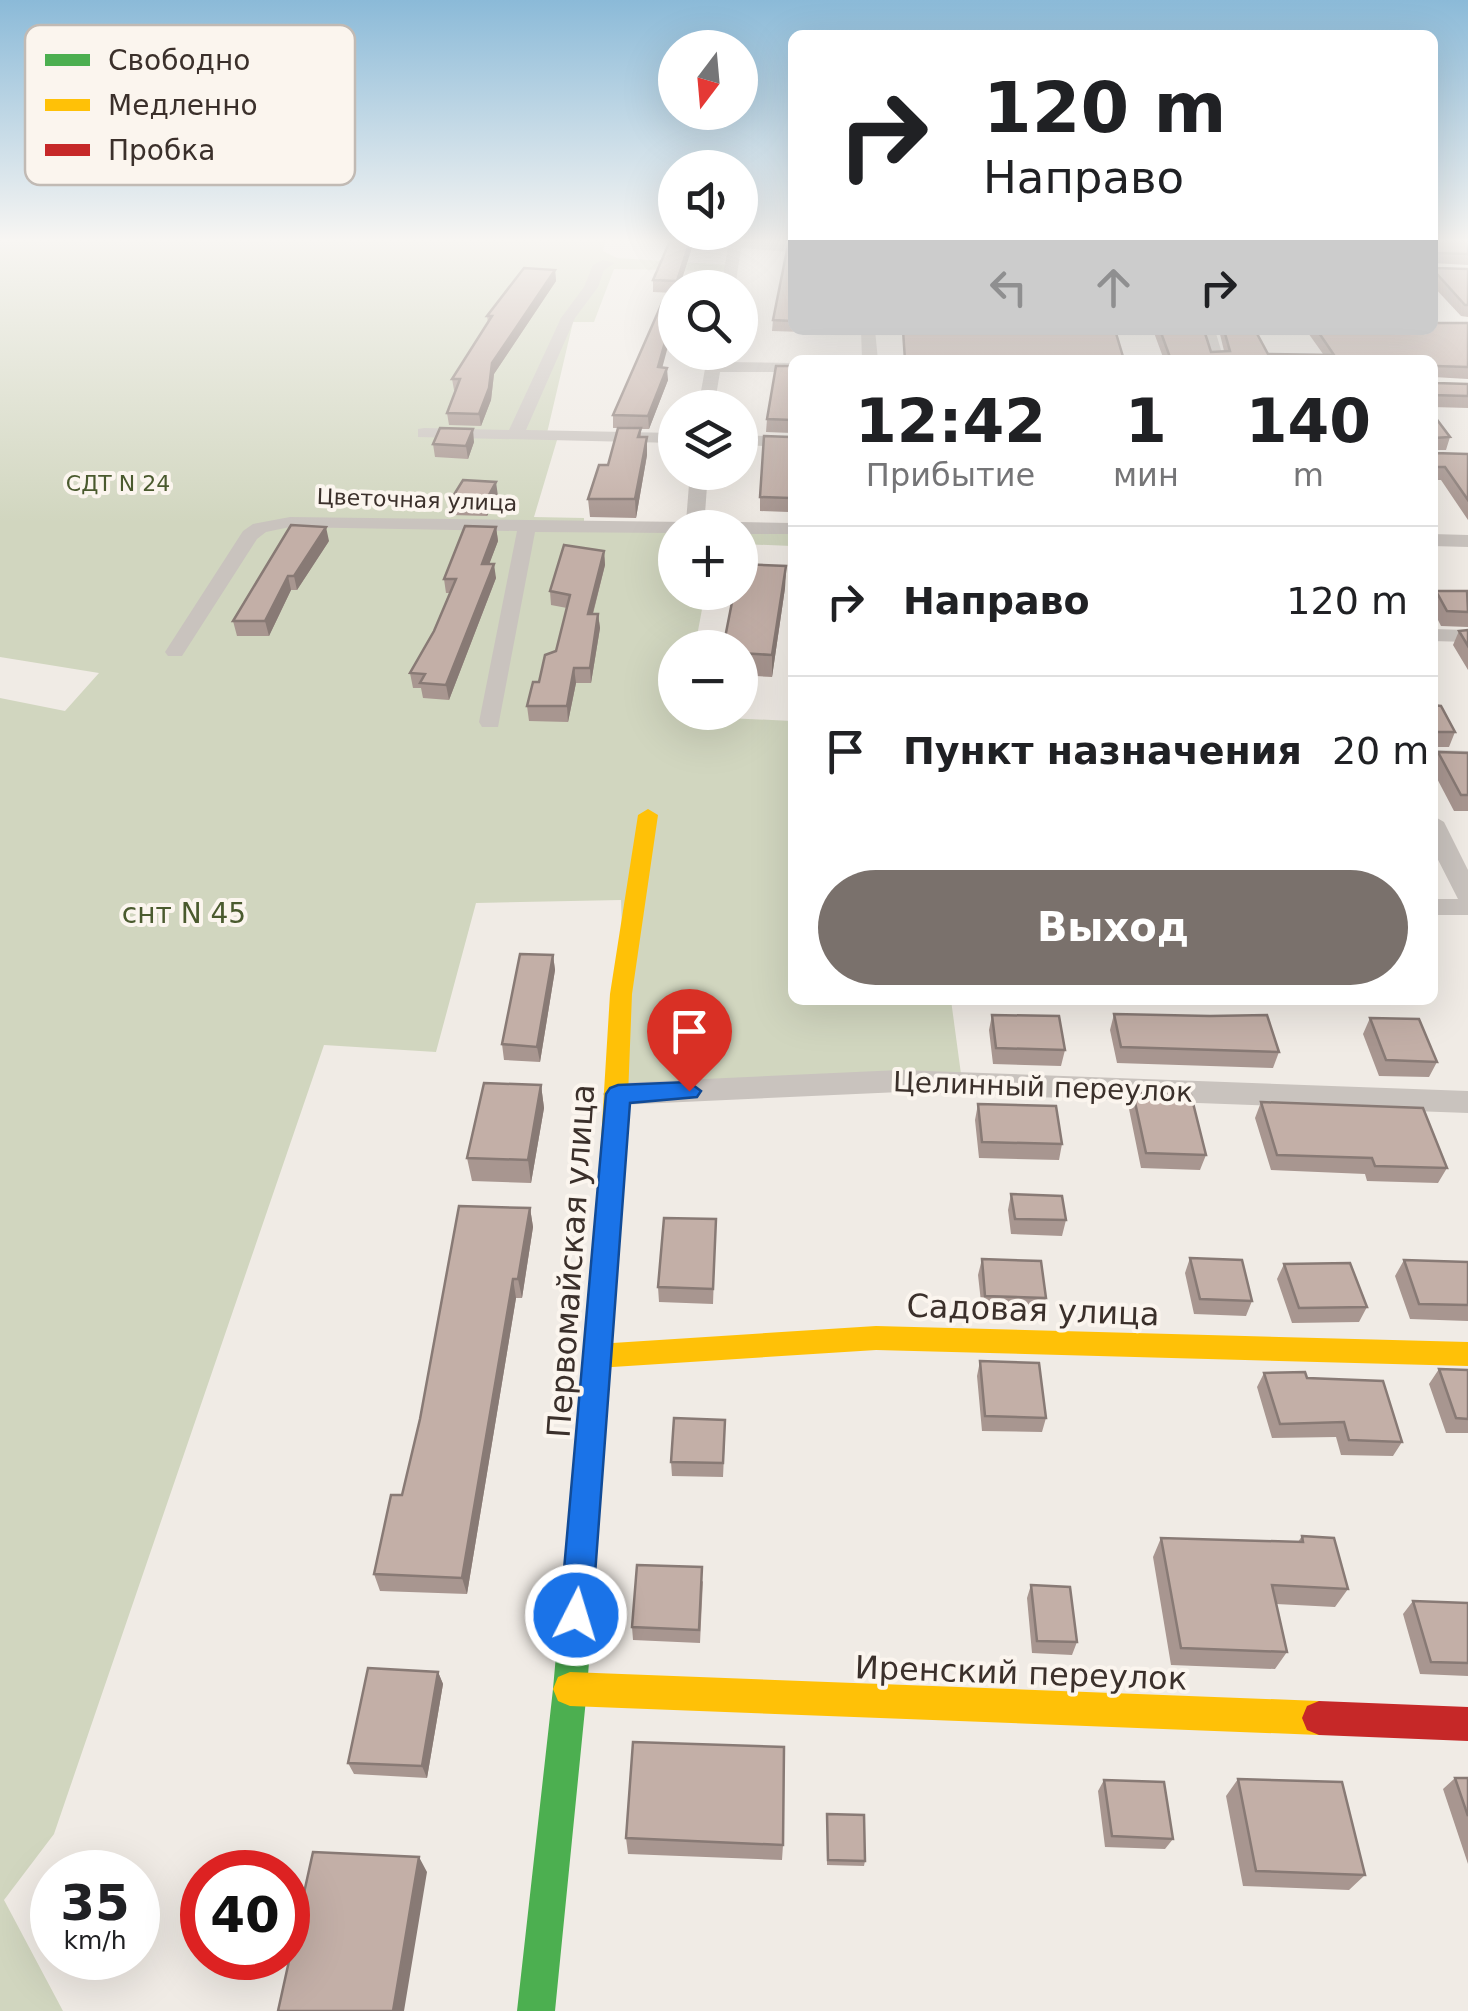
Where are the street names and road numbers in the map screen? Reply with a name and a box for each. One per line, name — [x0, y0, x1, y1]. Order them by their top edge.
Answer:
street label: Цветочная улица — [316, 484, 518, 516]
street label: Целинный переулок — [893, 1065, 1193, 1109]
street label: Первомайская улица — [540, 1083, 602, 1439]
street label: Садовая улица — [906, 1287, 1160, 1333]
street label: Иренский переулок — [854, 1648, 1188, 1698]

